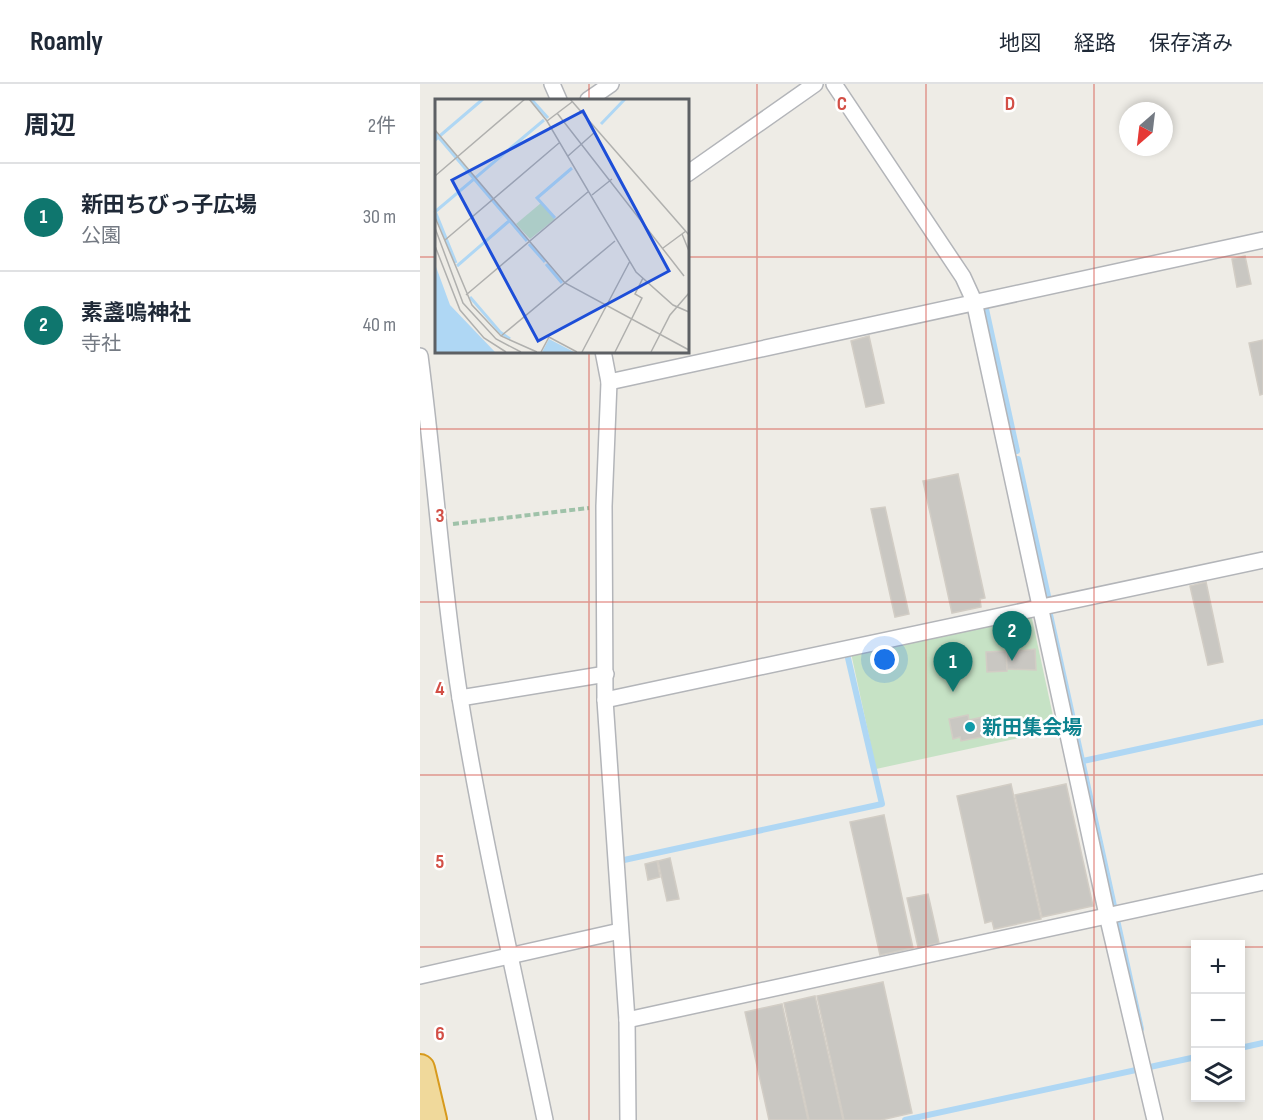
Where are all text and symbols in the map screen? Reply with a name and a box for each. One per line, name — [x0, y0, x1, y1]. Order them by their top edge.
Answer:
text: Roamly — [30, 25, 103, 58]
text: 地図 — [999, 31, 1041, 56]
text: 経路 — [1074, 31, 1116, 56]
text: 保存済み — [1149, 31, 1233, 56]
text: C — [837, 92, 847, 116]
text: D — [1005, 92, 1015, 116]
inset map — [435, 99, 688, 352]
north arrow — [1119, 102, 1173, 156]
text: 周辺 — [24, 111, 76, 142]
text: 2件 — [368, 114, 396, 138]
text: 新田ちびっ子広場 — [81, 192, 257, 219]
text: 1 — [40, 205, 47, 229]
text: 30 m — [363, 205, 396, 229]
text: 公園 — [81, 224, 121, 248]
text: 素盞嗚神社 — [81, 300, 191, 327]
text: 2 — [39, 313, 48, 337]
text: 40 m — [363, 313, 396, 337]
text: 寺社 — [81, 332, 121, 356]
text: 3 — [436, 504, 445, 528]
pin: 2 — [992, 612, 1032, 661]
pin: 1 — [934, 642, 972, 692]
your location — [870, 645, 899, 674]
text: 4 — [435, 677, 445, 701]
place label: 新田集会場 — [982, 716, 1082, 740]
marker: 新田集会場 — [963, 720, 977, 734]
text: 5 — [436, 850, 445, 874]
map controls — [1191, 940, 1245, 1102]
button: + — [1191, 940, 1245, 994]
button: − — [1191, 994, 1245, 1048]
text: 6 — [435, 1022, 445, 1046]
button: layers — [1191, 1048, 1245, 1102]

